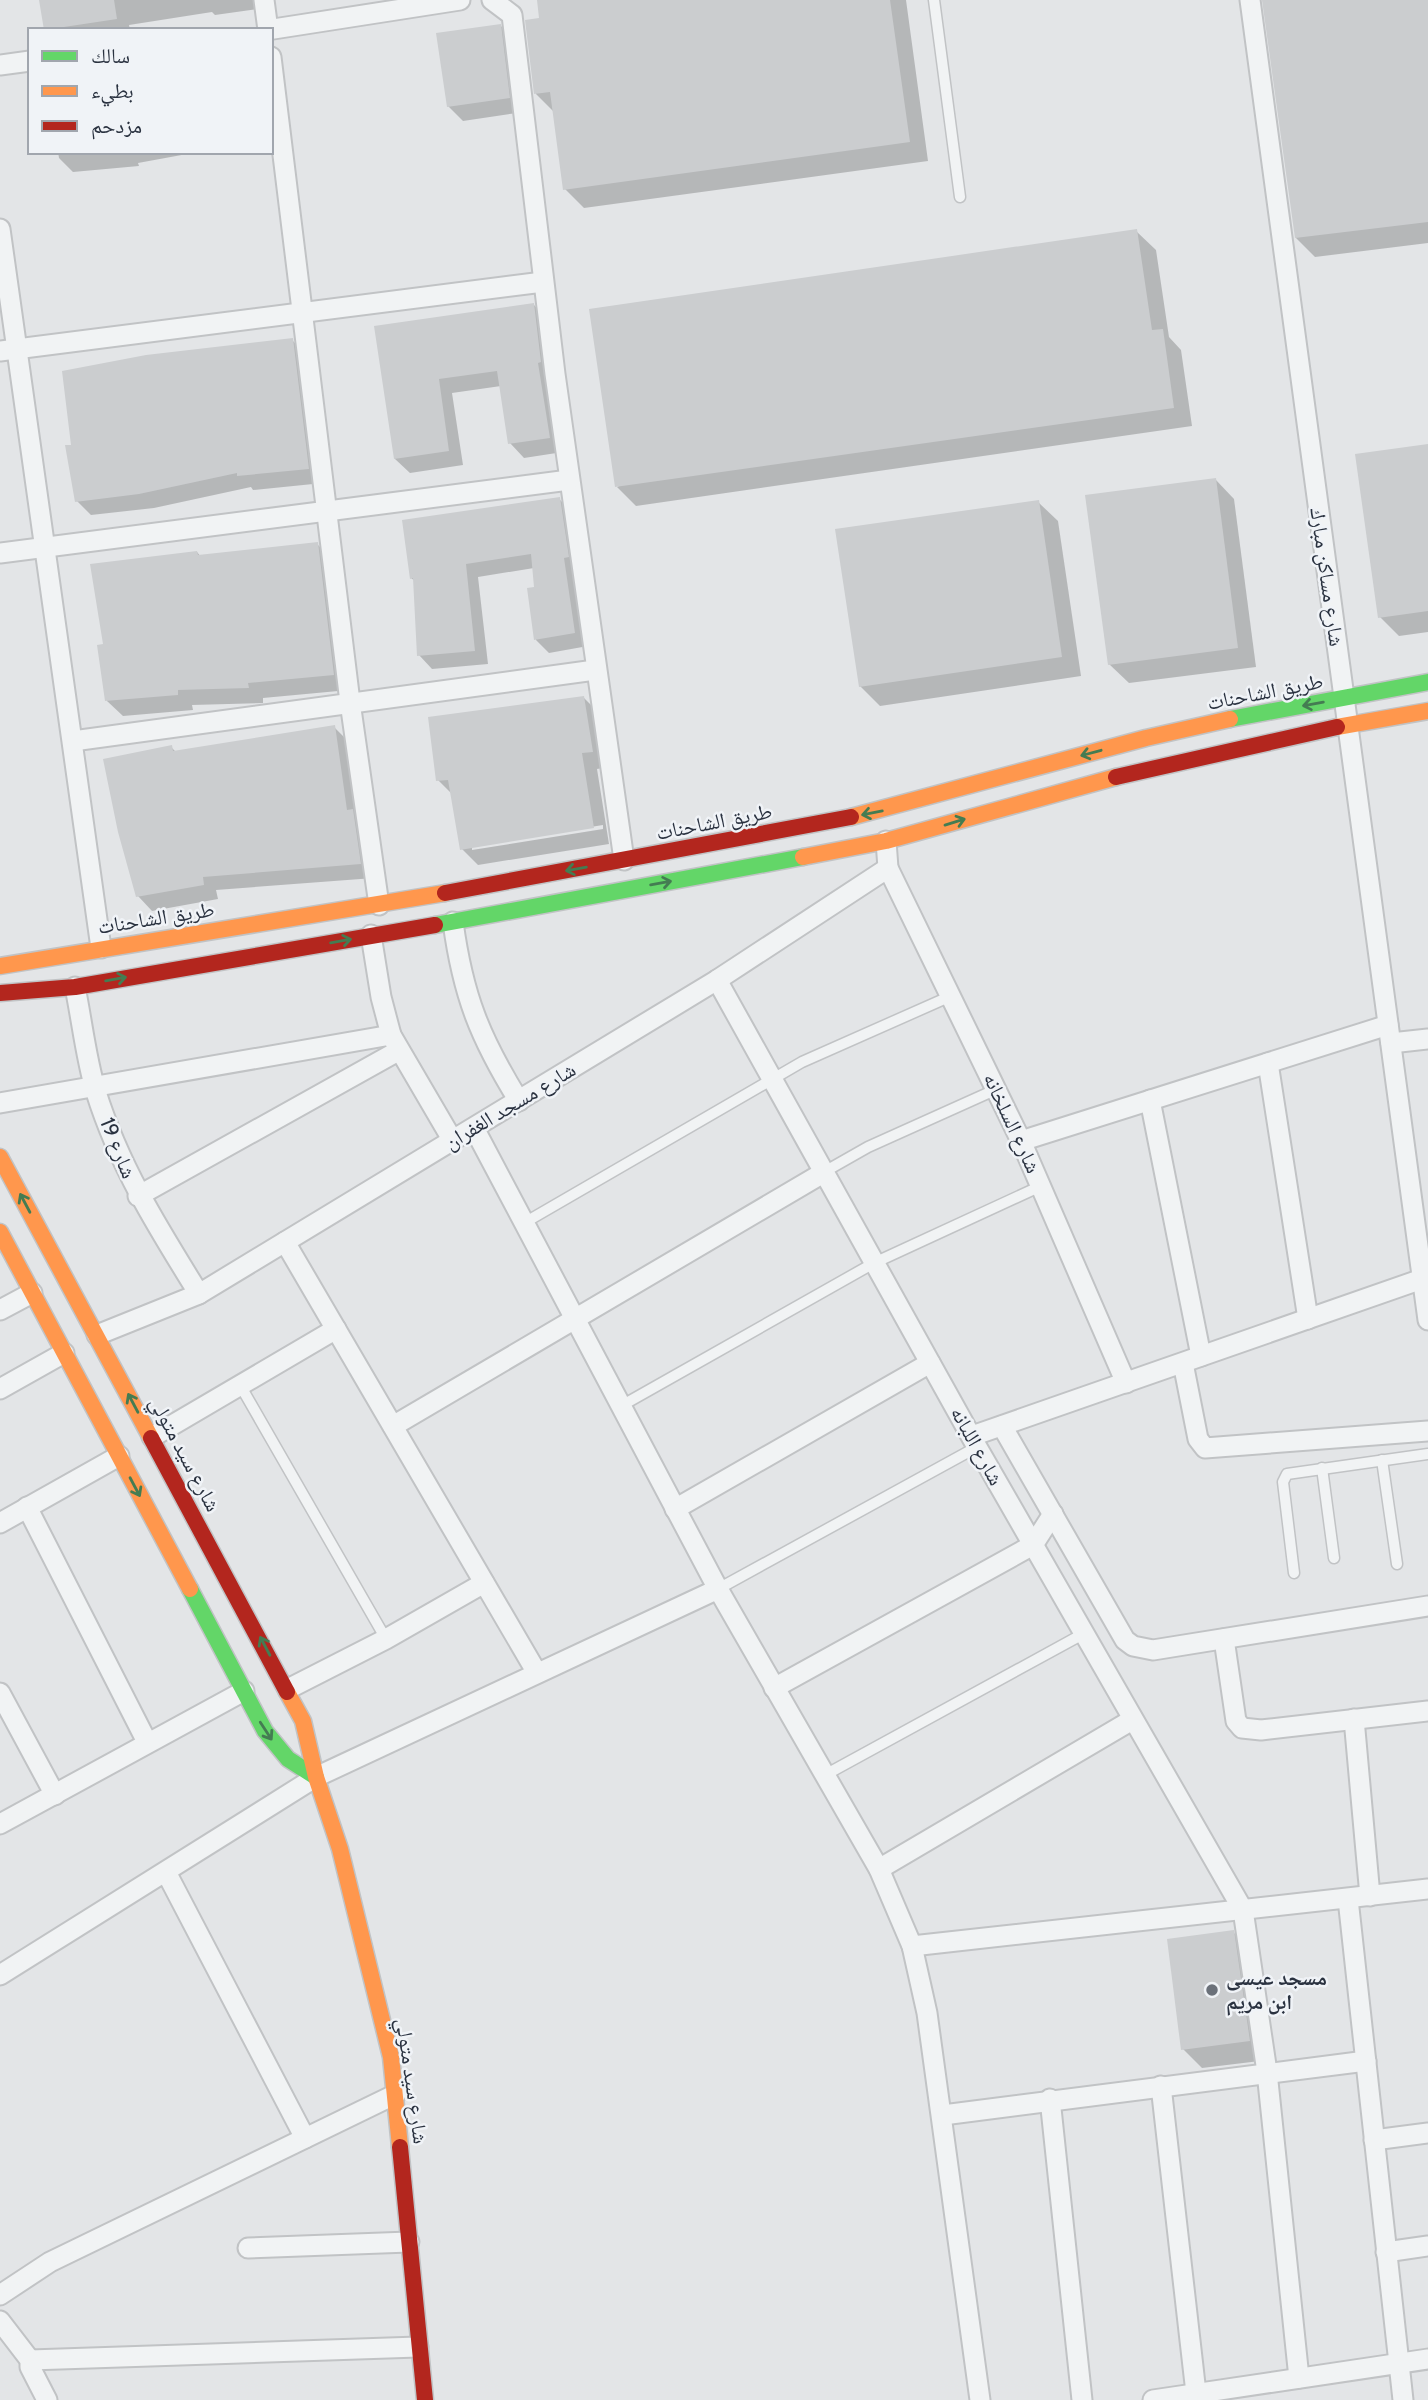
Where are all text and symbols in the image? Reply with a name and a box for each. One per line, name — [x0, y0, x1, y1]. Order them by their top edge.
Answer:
legend — [28, 28, 273, 154]
text: سالك — [91, 43, 130, 68]
text: بطيء — [91, 78, 134, 107]
text: مزدحم — [91, 113, 142, 140]
street label: شارع مساكن مبارك — [1304, 506, 1350, 648]
street label: طريق الشاحنات — [1205, 668, 1325, 716]
one-way arrow — [1302, 698, 1325, 711]
one-way arrow — [1080, 747, 1103, 760]
street label: طريق الشاحنات — [654, 798, 774, 846]
one-way arrow — [861, 807, 884, 821]
one-way arrow — [944, 815, 966, 828]
one-way arrow — [565, 863, 588, 876]
one-way arrow — [649, 876, 672, 889]
street label: طريق الشاحنات — [96, 896, 216, 940]
one-way arrow — [329, 934, 351, 947]
one-way arrow — [104, 972, 127, 985]
street label: شارع مسجد الغفران — [439, 1057, 581, 1155]
street label: شارع السلخانه — [977, 1069, 1047, 1177]
street label: شارع 19 — [94, 1114, 142, 1182]
one-way arrow — [18, 1193, 32, 1213]
street label: شارع سيد متولي — [141, 1392, 226, 1518]
one-way arrow — [126, 1393, 139, 1414]
street label: شارع اللبانه — [945, 1402, 1009, 1490]
one-way arrow — [129, 1477, 143, 1497]
one-way arrow — [258, 1636, 271, 1657]
one-way arrow — [259, 1721, 273, 1740]
place label: مسجد عيسى ابن مريم — [1226, 1965, 1327, 2016]
marker: مسجد عيسى ابن مريم — [1204, 1982, 1220, 1998]
street label: شارع سيد متولي — [387, 2017, 434, 2146]

